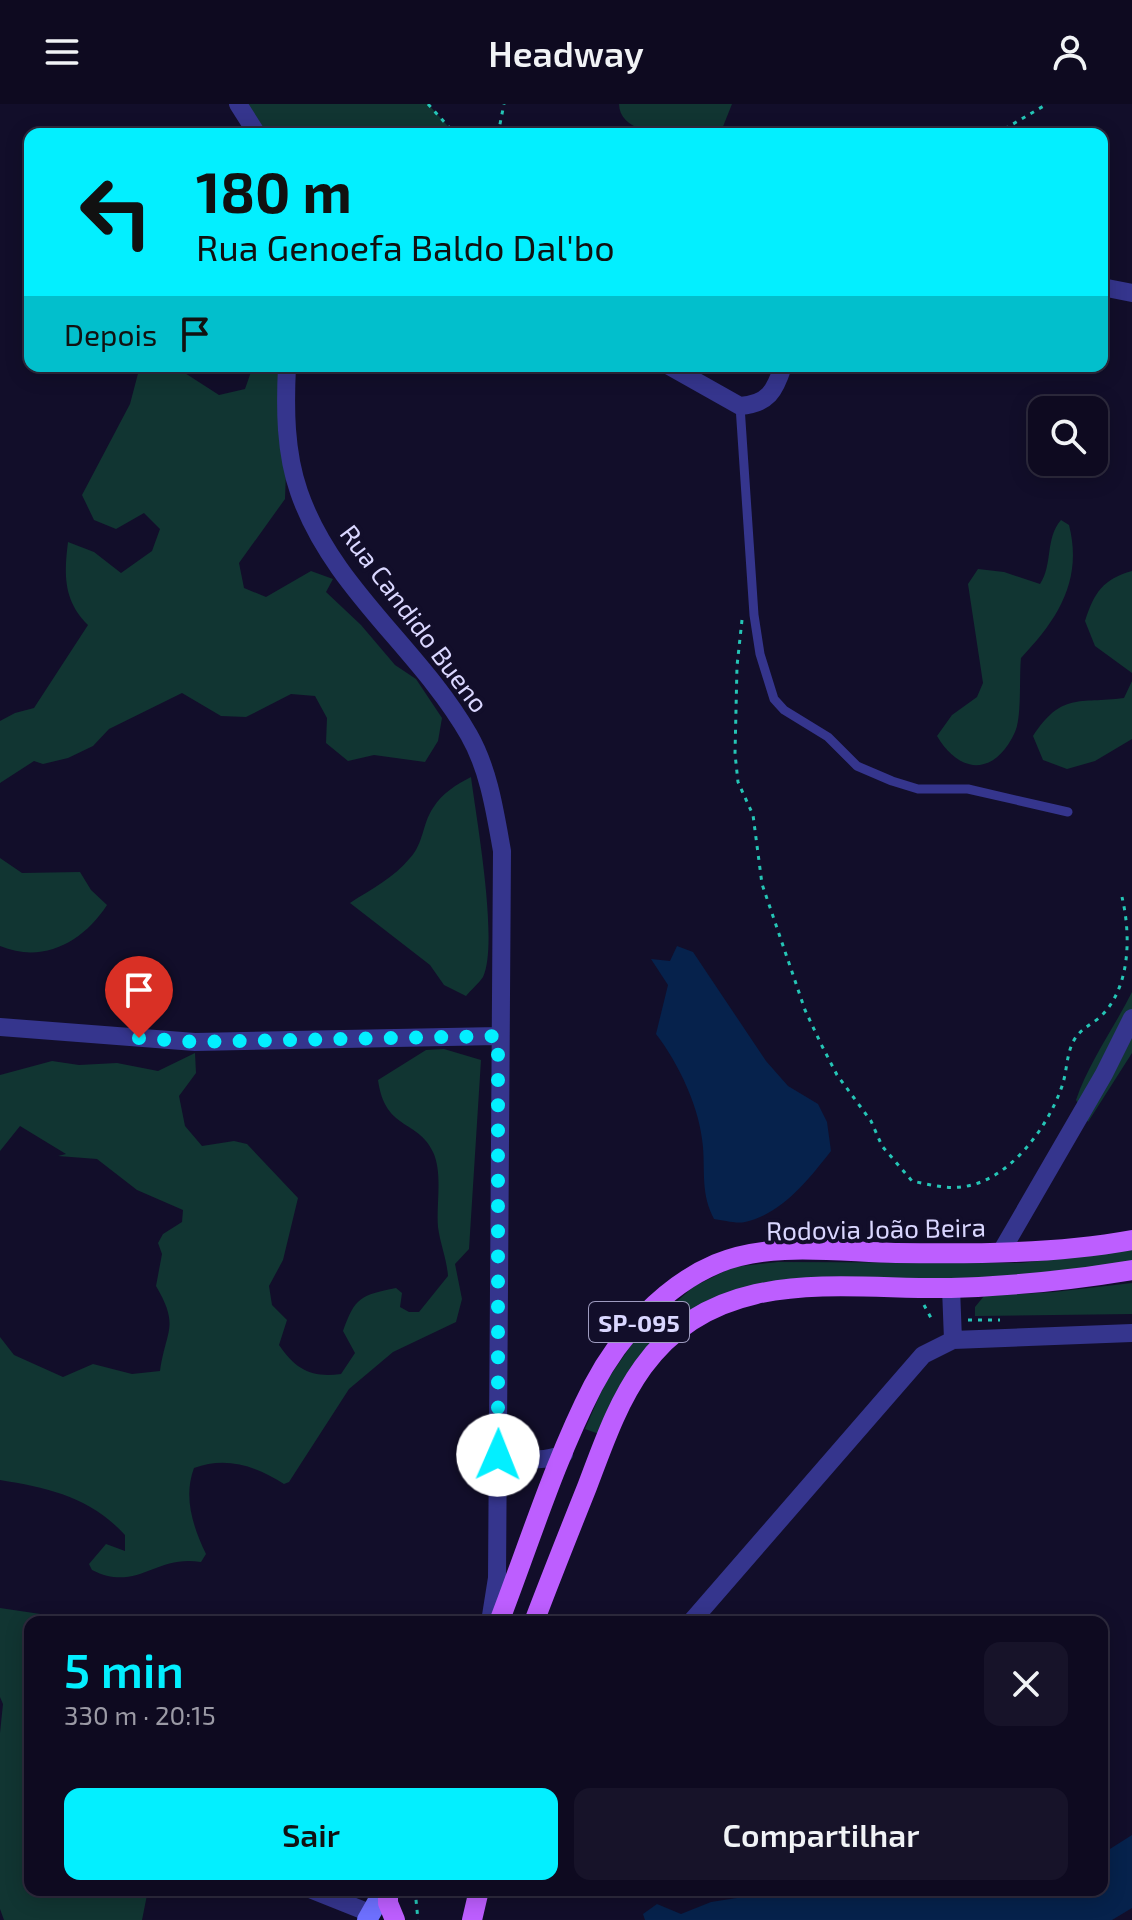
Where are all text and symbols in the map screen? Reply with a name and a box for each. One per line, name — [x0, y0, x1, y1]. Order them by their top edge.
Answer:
icon: menu — [40, 30, 84, 74]
icon: person — [1048, 30, 1092, 74]
text: Headway — [488, 31, 644, 74]
text: 180 m — [196, 157, 352, 224]
icon: left — [64, 160, 168, 264]
text: Rua Genoefa Baldo Dal'bo — [196, 225, 615, 268]
icon: arrive — [173, 312, 217, 356]
text: Depois — [64, 316, 157, 352]
map controls — [1028, 396, 1108, 476]
button: search — [1028, 396, 1108, 476]
street label: Rua Candido Bueno — [334, 518, 496, 718]
pin — [105, 956, 173, 1038]
icon: arrive — [117, 968, 161, 1012]
street label: Rodovia João Beira — [766, 1211, 986, 1245]
road number: SP-095 — [589, 1302, 689, 1342]
position arrow — [456, 1413, 540, 1497]
text: 5 min — [64, 1640, 184, 1698]
button: close — [984, 1642, 1068, 1726]
text: 330 m · 20:15 — [64, 1699, 216, 1730]
button: Sair — [64, 1788, 558, 1880]
button: Compartilhar — [574, 1788, 1068, 1880]

